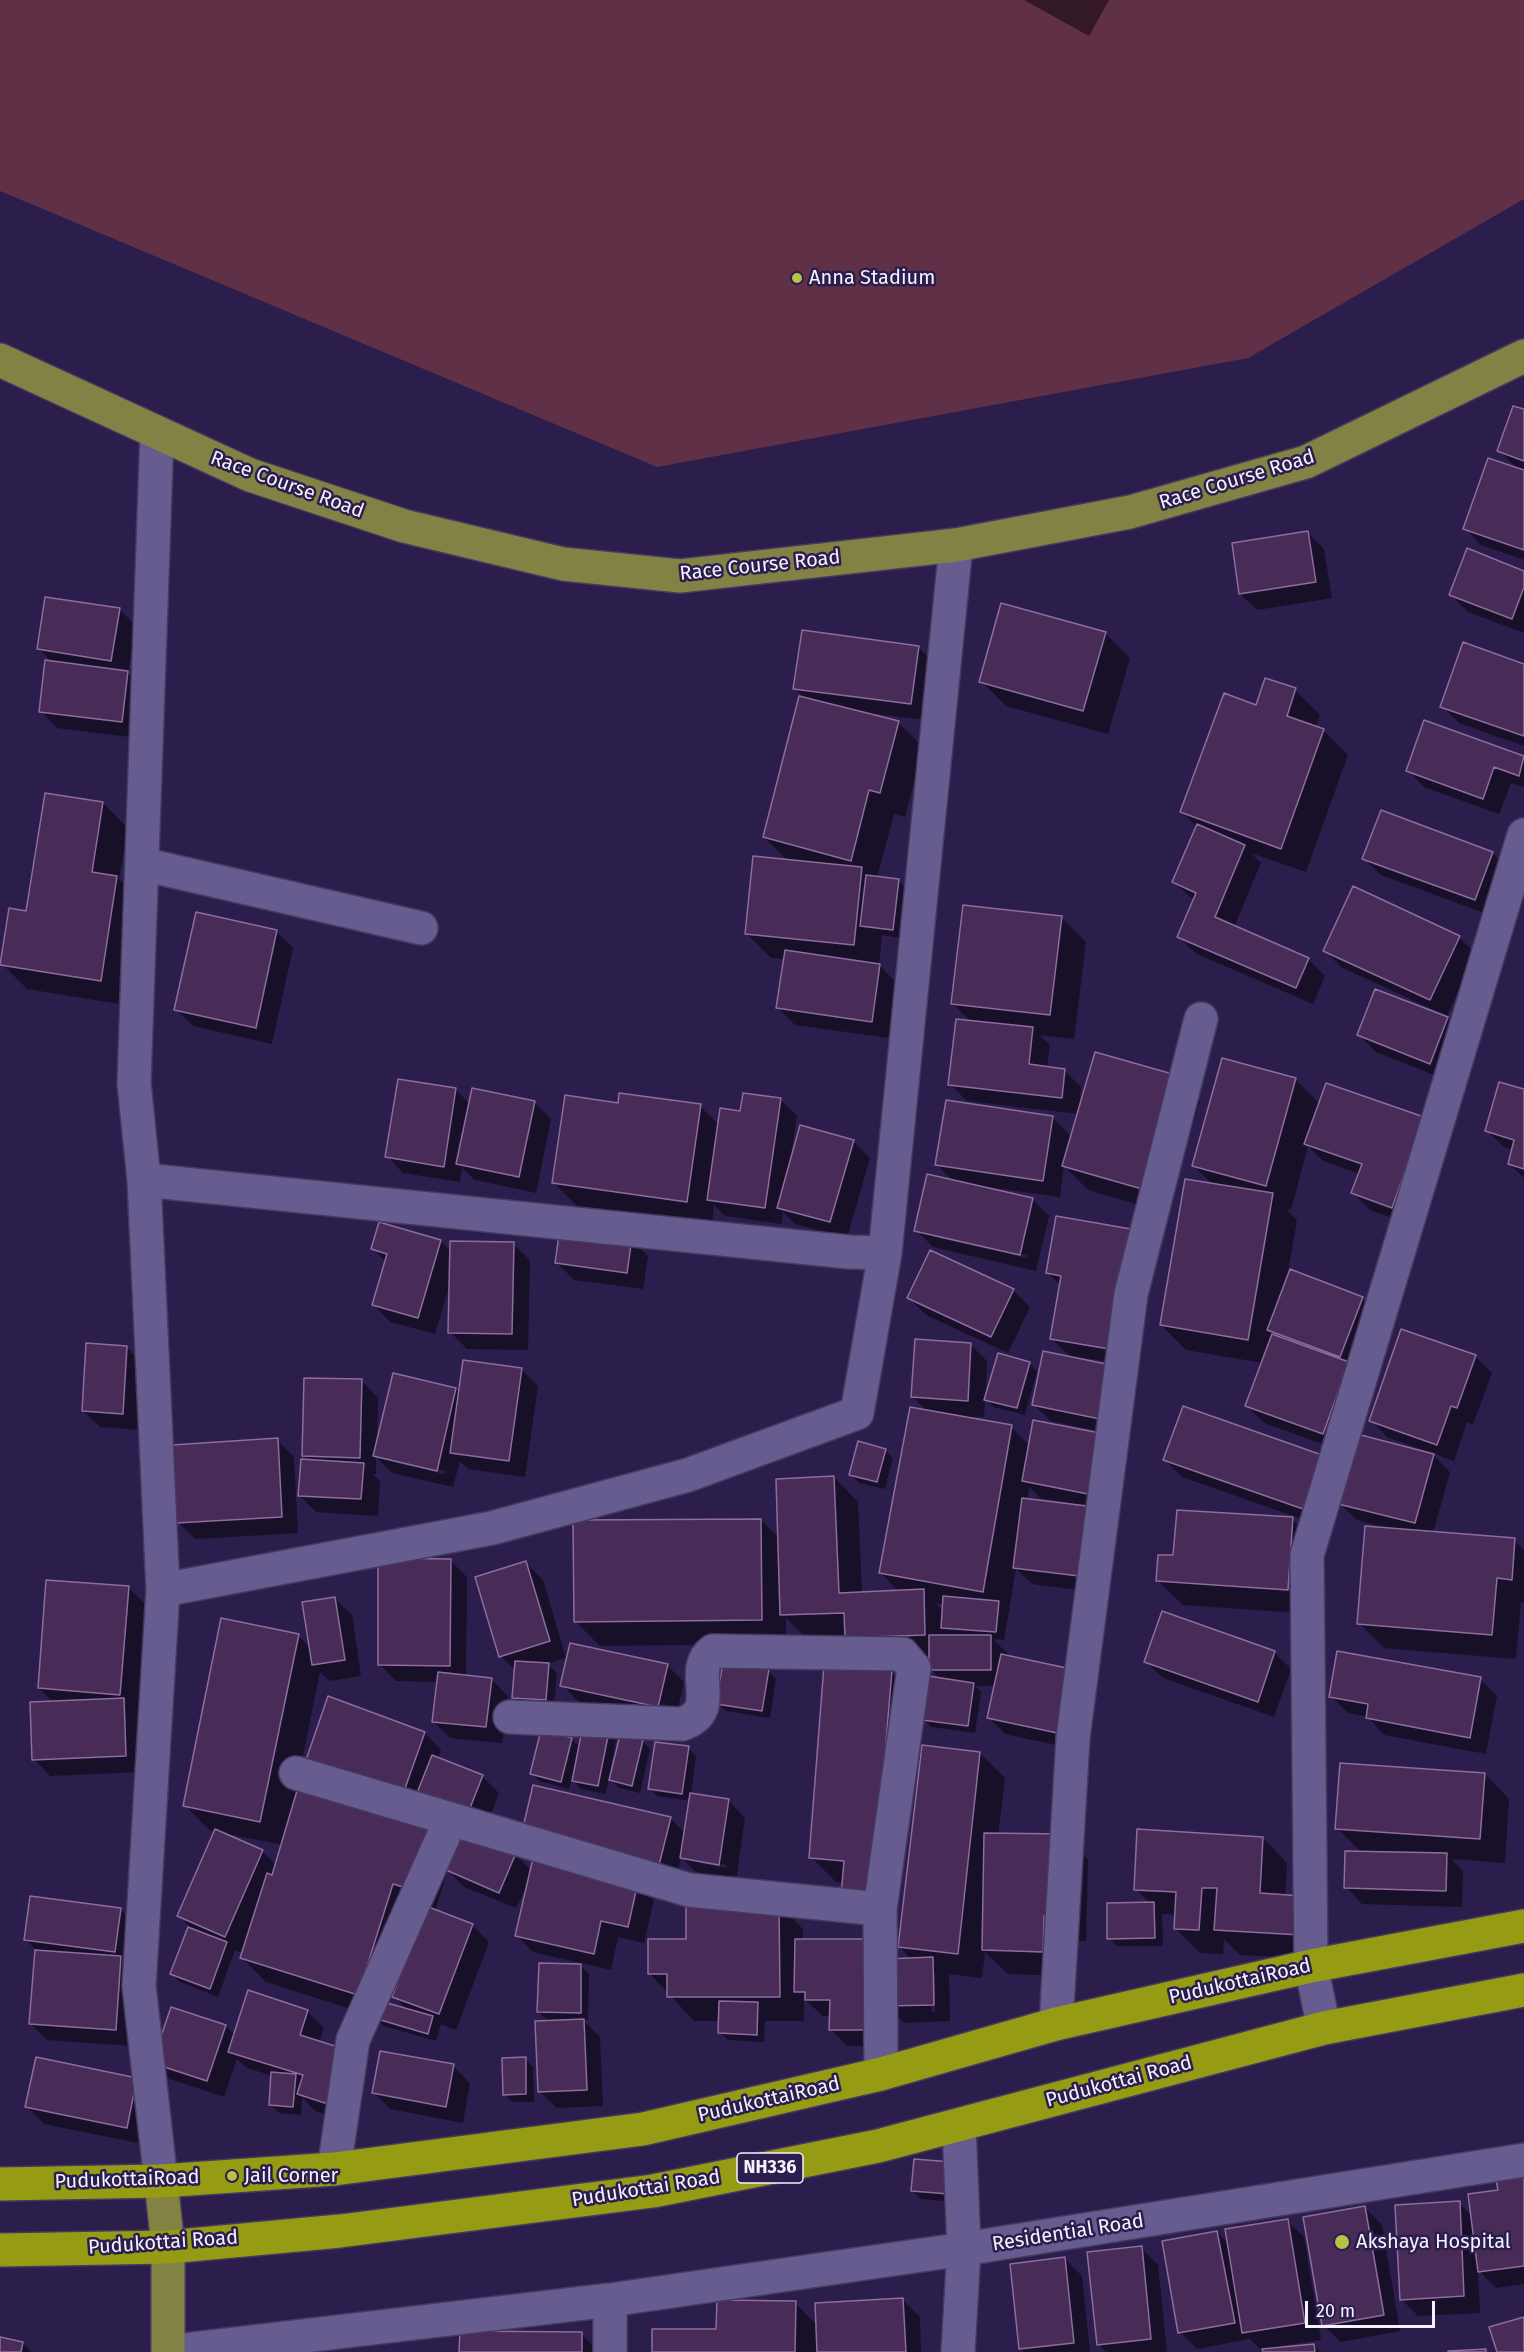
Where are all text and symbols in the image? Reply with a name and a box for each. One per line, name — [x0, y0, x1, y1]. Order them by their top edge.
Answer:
place label: Anna Stadium — [809, 266, 935, 290]
marker: Anna Stadium — [790, 271, 804, 285]
street label: Race Course Road — [1156, 445, 1318, 515]
street label: Race Course Road — [207, 446, 367, 524]
street label: Race Course Road — [679, 546, 841, 586]
street label: PudukottaiRoad — [1167, 1954, 1313, 2010]
street label: Pudukottai Road — [1043, 2051, 1195, 2113]
street label: PudukottaiRoad — [696, 2072, 842, 2128]
road number: NH336 — [737, 2153, 803, 2183]
place label: Jail Corner — [244, 2164, 338, 2188]
street label: PudukottaiRoad — [54, 2165, 200, 2195]
street label: Pudukottai Road — [570, 2165, 722, 2213]
marker: Jail Corner — [225, 2169, 239, 2183]
street label: Residential Road — [991, 2209, 1145, 2257]
street label: Pudukottai Road — [87, 2226, 239, 2260]
place label: Akshaya Hospital — [1356, 2230, 1511, 2254]
marker: Akshaya Hospital — [1333, 2233, 1351, 2251]
scale bar — [1308, 2289, 1438, 2327]
text: 20 m — [1316, 2300, 1355, 2322]

